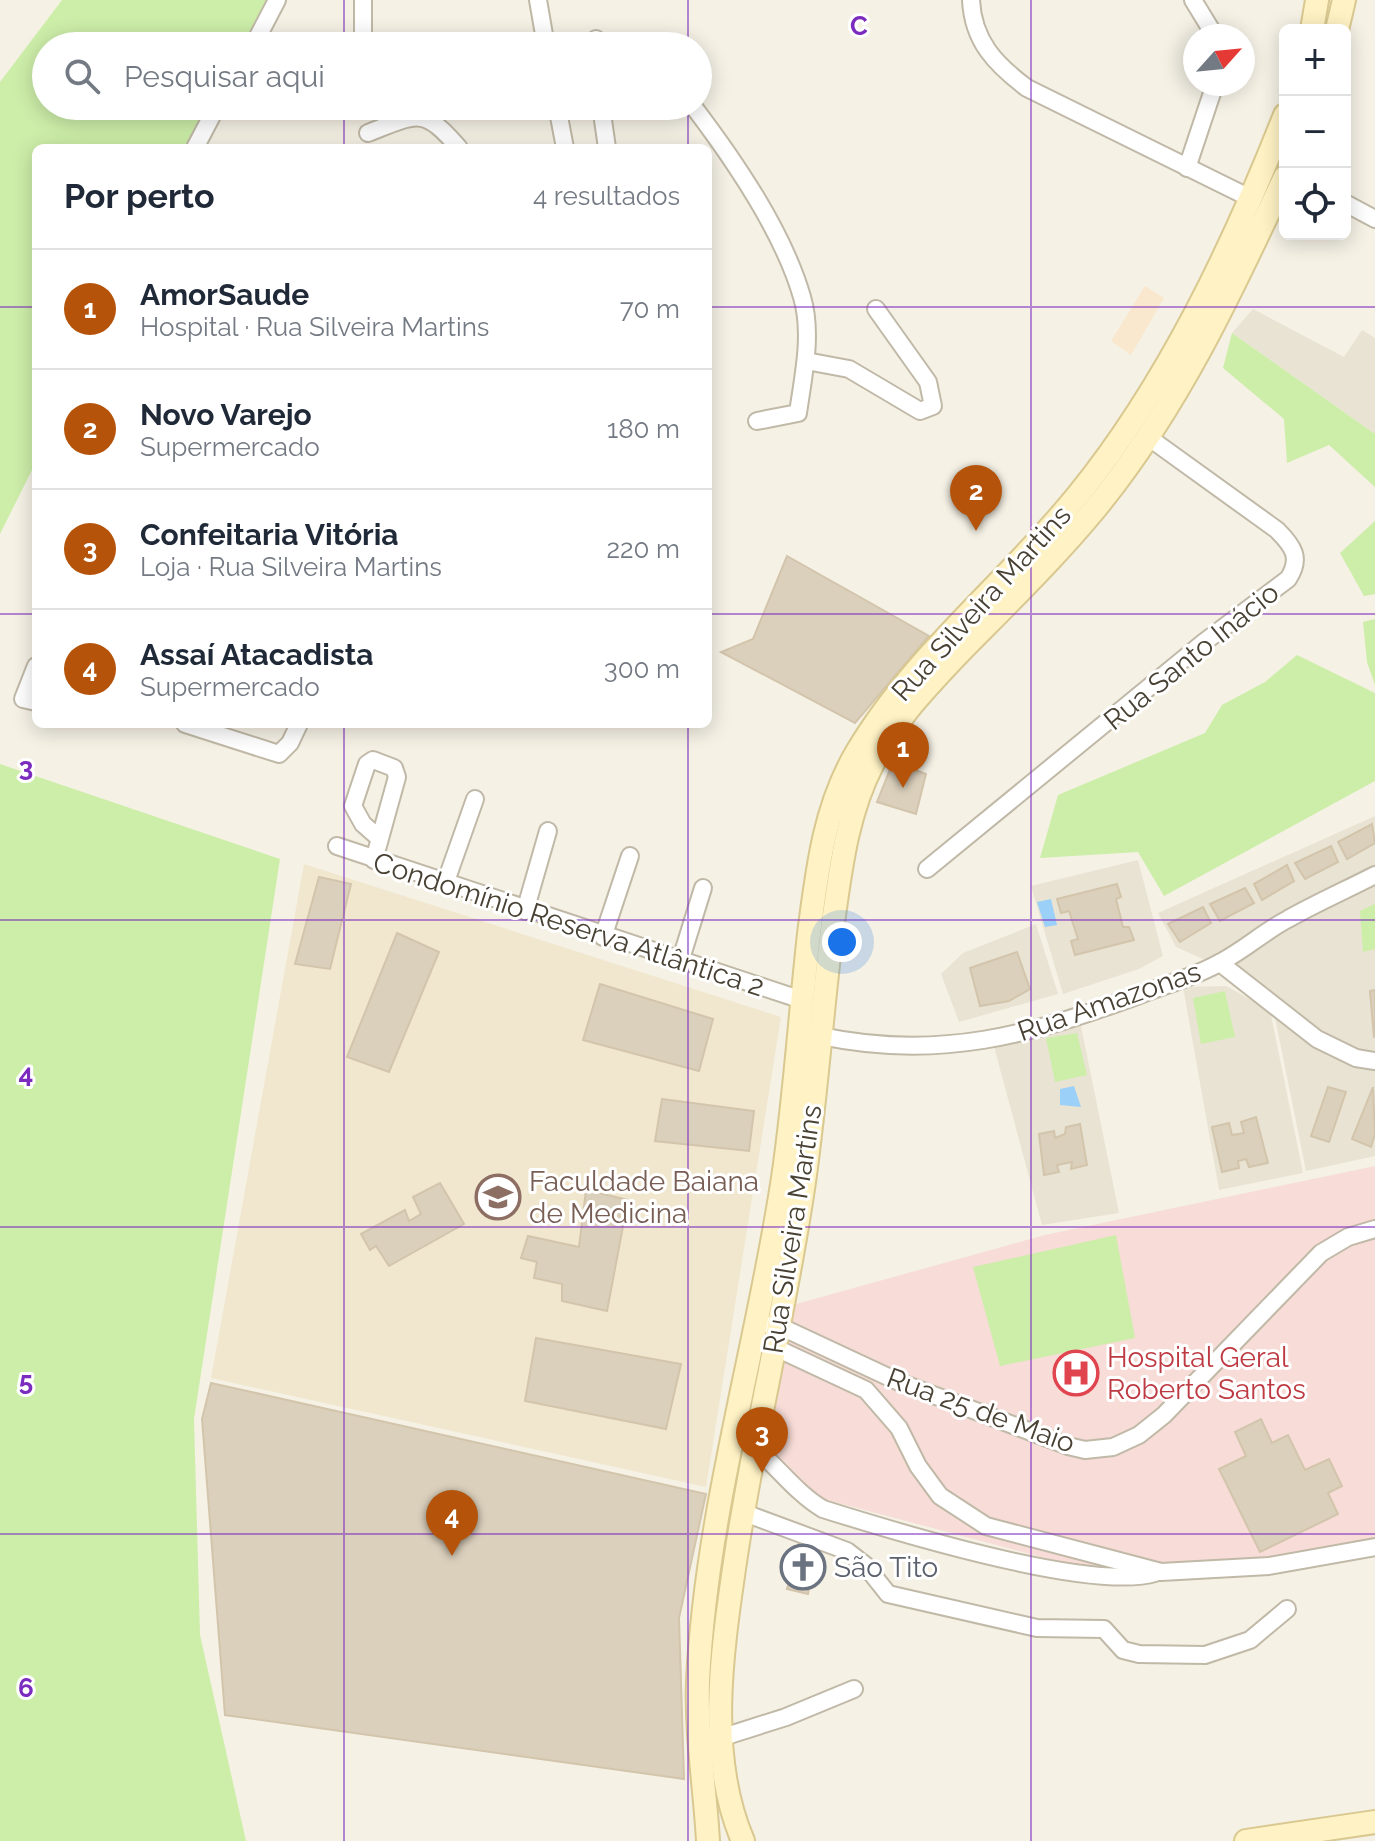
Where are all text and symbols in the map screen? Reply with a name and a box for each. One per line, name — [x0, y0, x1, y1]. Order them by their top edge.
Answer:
text: C — [850, 11, 868, 41]
north arrow — [1183, 24, 1255, 96]
map controls — [1279, 24, 1351, 240]
button: + — [1279, 24, 1351, 96]
search box — [32, 32, 712, 120]
icon: search — [60, 54, 104, 98]
text: Pesquisar aqui — [124, 59, 325, 94]
button: − — [1279, 96, 1351, 168]
button: locate — [1279, 168, 1351, 240]
text: Por perto — [64, 176, 215, 216]
text: 4 resultados — [533, 181, 680, 211]
text: AmorSaude — [140, 277, 309, 312]
text: 1 — [84, 294, 96, 324]
text: 70 m — [620, 294, 680, 324]
text: Hospital · Rua Silveira Martins — [140, 312, 489, 342]
text: Novo Varejo — [140, 397, 312, 432]
text: 2 — [83, 414, 97, 444]
text: 180 m — [607, 414, 680, 444]
text: Supermercado — [140, 432, 320, 462]
pin: 2 — [950, 465, 1002, 531]
street label: Rua Silveira Martins — [885, 499, 1078, 708]
text: Confeitaria Vitória — [140, 517, 399, 552]
text: 3 — [83, 534, 97, 564]
text: 220 m — [606, 534, 680, 564]
text: Loja · Rua Silveira Martins — [140, 552, 442, 582]
street label: Rua Santo Inácio — [1097, 576, 1285, 737]
text: Assaí Atacadista — [140, 637, 373, 672]
text: 4 — [83, 654, 97, 684]
text: 300 m — [604, 654, 680, 684]
text: Supermercado — [140, 672, 320, 702]
pin: 1 — [877, 722, 929, 788]
text: 3 — [19, 752, 33, 782]
street label: Condomínio Reserva Atlântica 2 — [369, 846, 768, 1003]
your location — [822, 922, 862, 962]
street label: Rua Amazonas — [1013, 955, 1205, 1048]
text: 4 — [19, 1059, 33, 1089]
street label: Rua Silveira Martins — [757, 1102, 828, 1356]
place label: Faculdade Baiana de Medicina — [529, 1165, 759, 1230]
school or university icon: Faculdade Baiana de Medicina — [474, 1173, 522, 1221]
place label: Hospital Geral Roberto Santos — [1107, 1341, 1306, 1406]
hospital icon: Hospital Geral Roberto Santos — [1052, 1349, 1100, 1397]
street label: Rua 25 de Maio — [882, 1361, 1079, 1460]
text: 5 — [19, 1366, 33, 1396]
pin: 3 — [736, 1407, 788, 1473]
pin: 4 — [426, 1490, 478, 1556]
church icon: São Tito — [779, 1543, 827, 1591]
place label: São Tito — [834, 1551, 938, 1584]
text: 6 — [18, 1673, 34, 1703]

